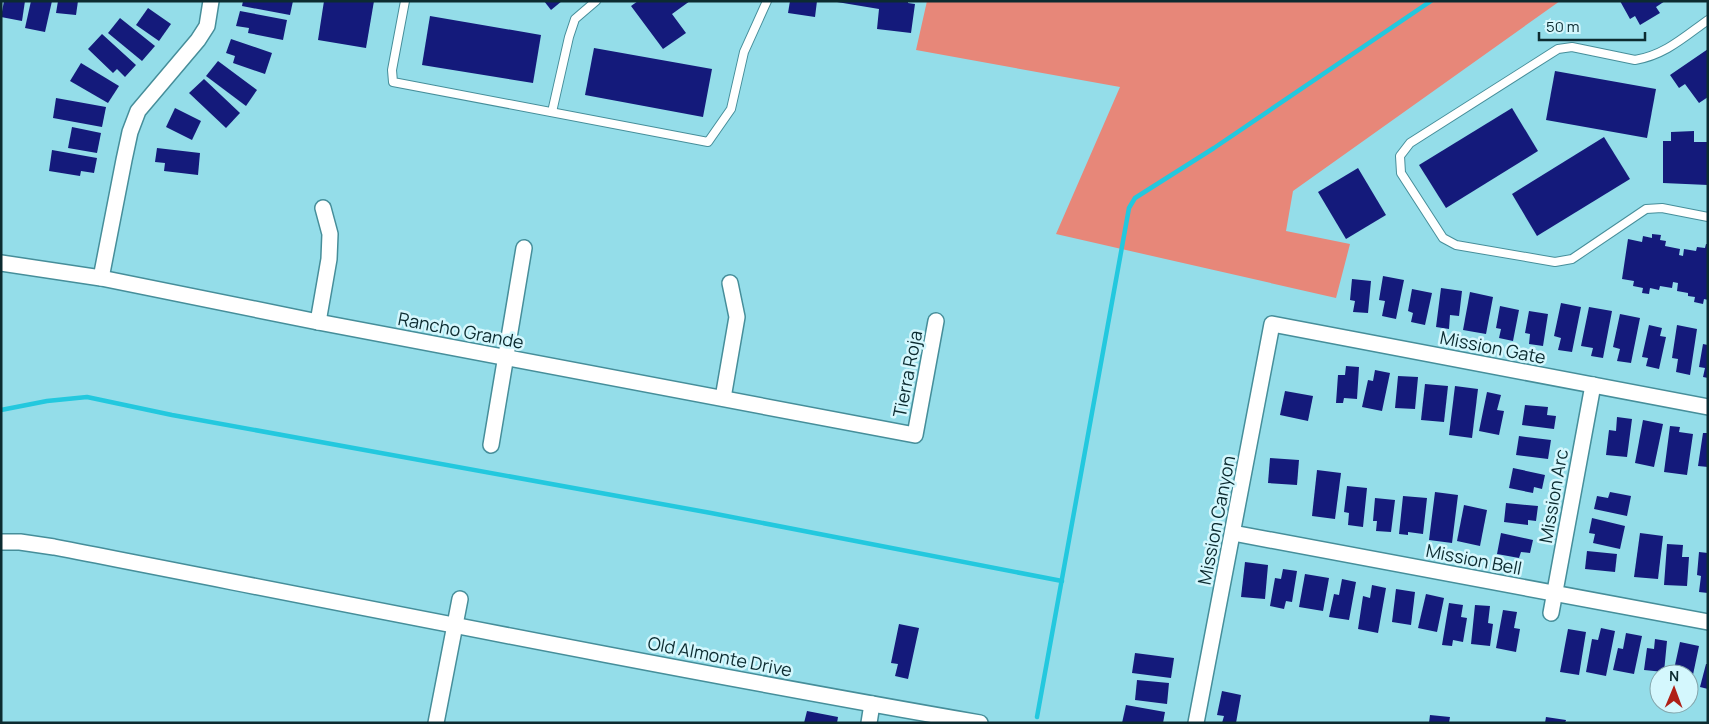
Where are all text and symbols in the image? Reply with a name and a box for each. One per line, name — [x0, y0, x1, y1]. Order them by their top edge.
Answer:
scale bar — [1539, 10, 1645, 42]
text: 50 m — [1546, 16, 1580, 37]
street label: Rancho Grande — [396, 306, 526, 354]
street label: Mission Gate — [1438, 325, 1548, 369]
street label: Tierra Roja — [887, 328, 927, 420]
street label: Mission Arc — [1533, 447, 1573, 545]
street label: Mission Canyon — [1192, 453, 1240, 587]
street label: Mission Bell — [1424, 538, 1524, 580]
street label: Old Almonte Drive — [646, 630, 794, 682]
north arrow — [1649, 664, 1699, 714]
text: N — [1669, 666, 1679, 685]

